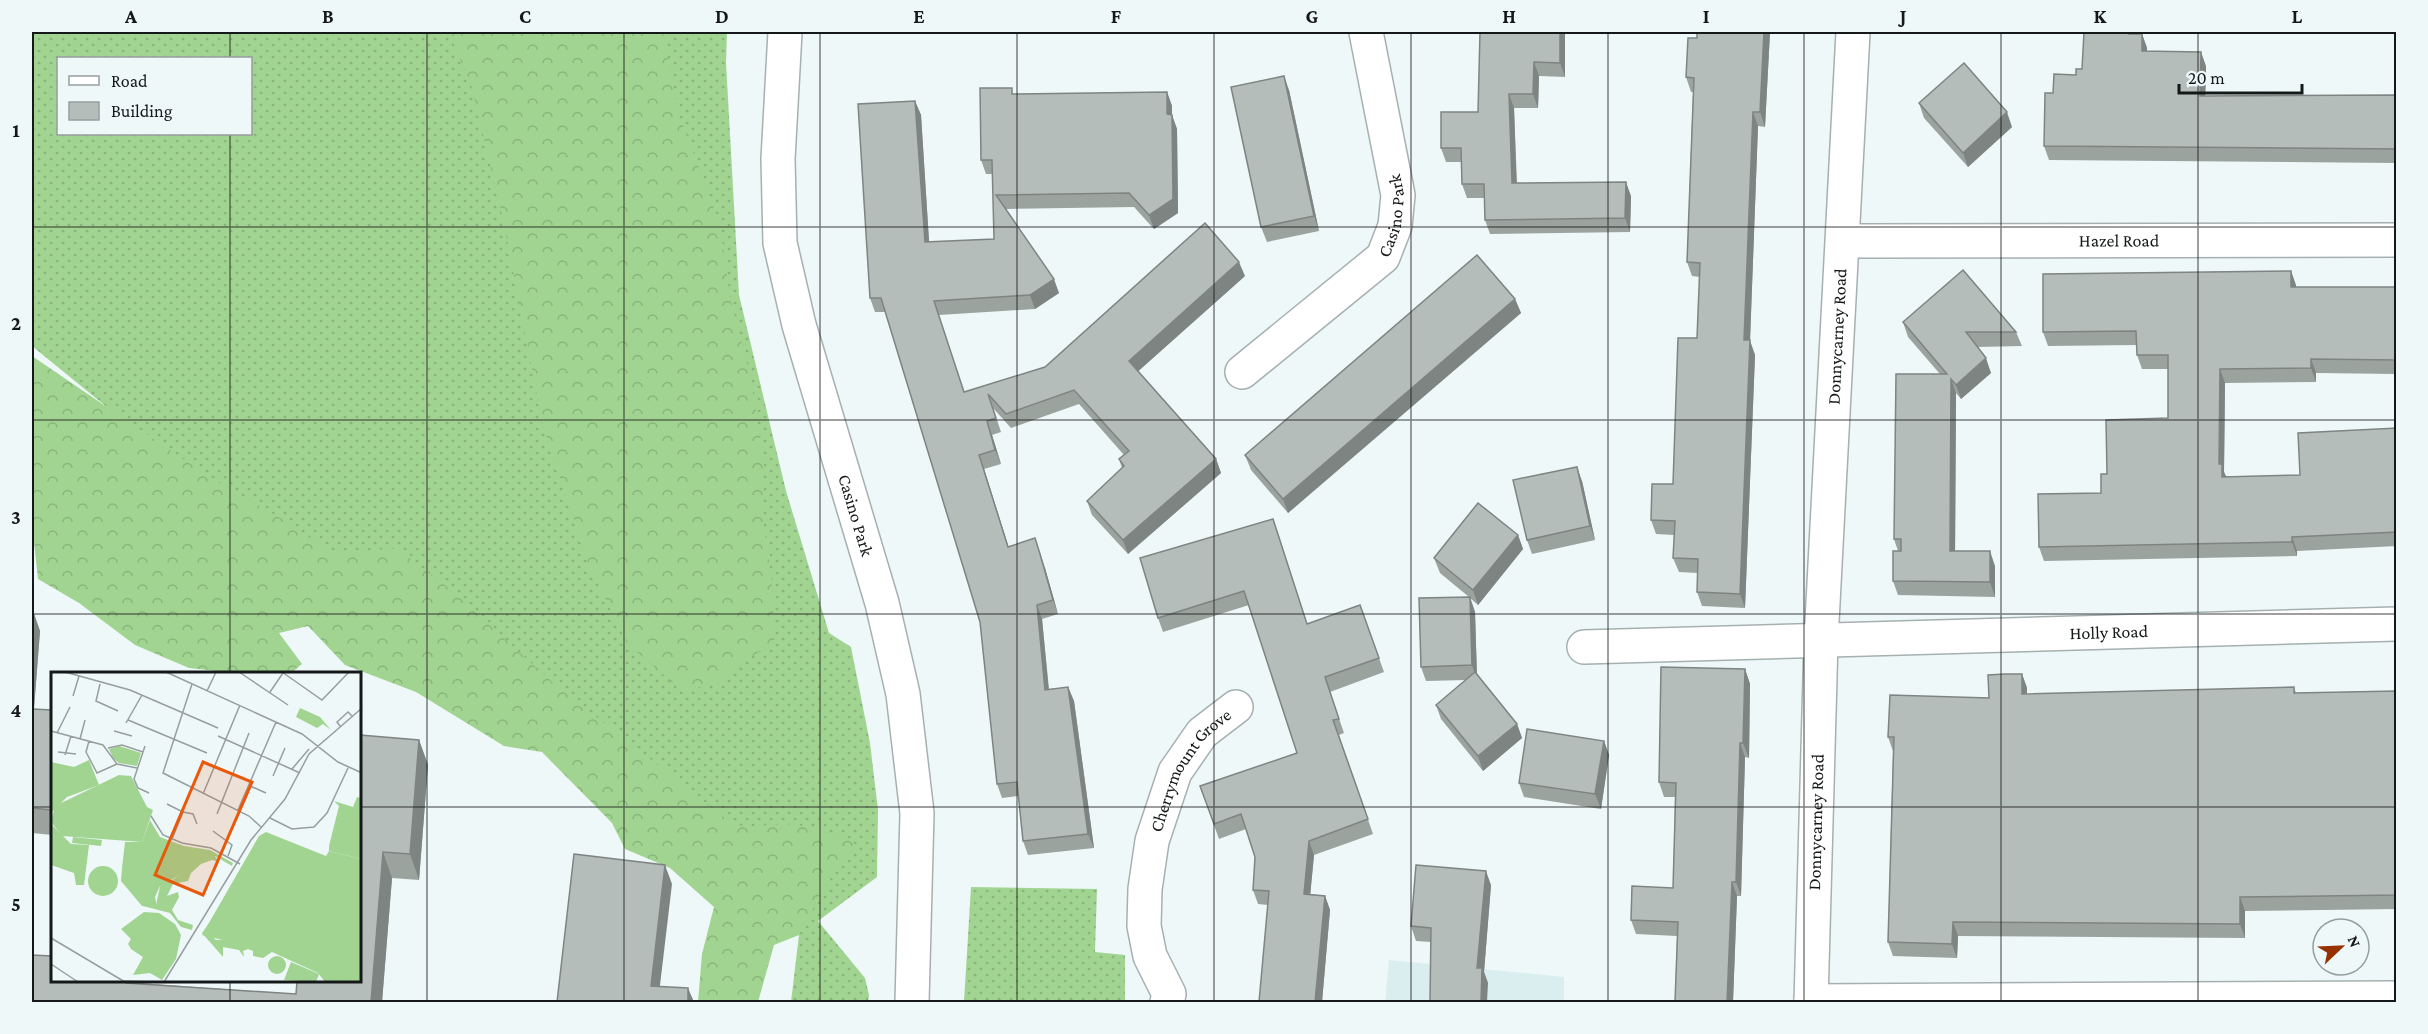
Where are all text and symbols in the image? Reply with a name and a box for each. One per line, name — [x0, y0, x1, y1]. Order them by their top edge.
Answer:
text: A — [124, 5, 138, 27]
text: B — [322, 5, 334, 27]
text: C — [519, 5, 531, 27]
text: D — [715, 5, 729, 27]
text: E — [913, 5, 925, 27]
text: F — [1111, 5, 1122, 27]
text: G — [1306, 5, 1319, 27]
text: H — [1502, 5, 1516, 27]
text: I — [1703, 5, 1710, 27]
text: J — [1898, 5, 1907, 27]
text: K — [2094, 5, 2108, 27]
text: L — [2292, 5, 2303, 27]
legend — [57, 57, 252, 135]
scale bar — [2179, 57, 2302, 95]
text: 20 m — [2188, 68, 2225, 88]
text: Road — [111, 71, 148, 91]
text: Building — [111, 101, 173, 121]
text: 1 — [12, 119, 20, 141]
street label: Casino Park — [1374, 172, 1408, 260]
street label: Hazel Road — [2079, 230, 2160, 251]
street label: Donnycarney Road — [1823, 267, 1851, 405]
text: 2 — [11, 312, 21, 334]
street label: Casino Park — [834, 472, 878, 559]
text: 3 — [11, 506, 21, 528]
street label: Holly Road — [2069, 621, 2149, 643]
inset map — [51, 672, 362, 983]
text: 4 — [11, 699, 22, 721]
street label: Cherrymount Grove — [1146, 704, 1235, 834]
street label: Donnycarney Road — [1804, 753, 1828, 891]
text: 5 — [11, 893, 21, 915]
north arrow — [2311, 917, 2371, 977]
text: N — [2344, 933, 2364, 950]

